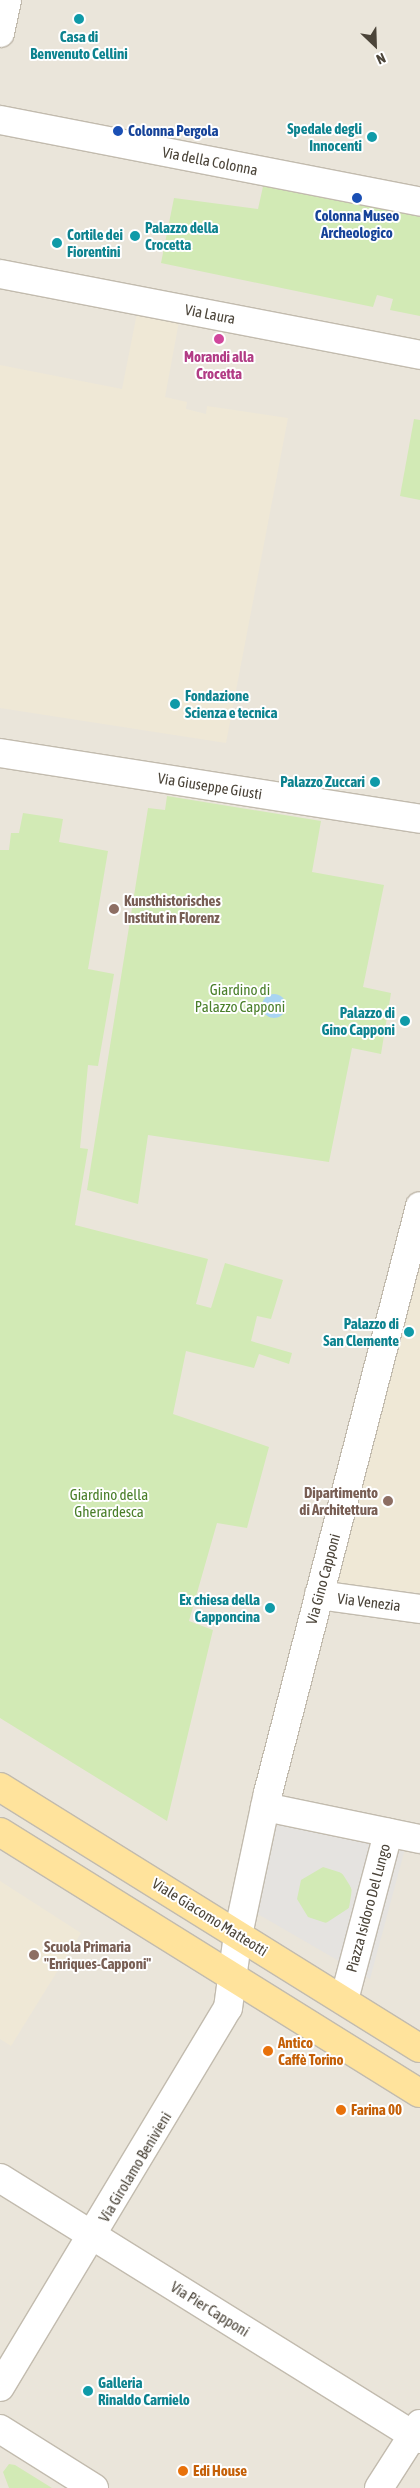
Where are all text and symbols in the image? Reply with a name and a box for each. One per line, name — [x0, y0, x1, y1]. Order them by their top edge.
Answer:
marker: Casa di Benvenuto Cellini — [73, 13, 85, 25]
north arrow — [350, 20, 400, 70]
place label: Casa di Benvenuto Cellini — [30, 27, 128, 62]
text: N — [374, 50, 388, 68]
place label: Spedale degli Innocenti — [287, 119, 362, 154]
place label: Colonna Pergola — [128, 122, 218, 140]
marker: Colonna Pergola — [112, 125, 124, 137]
marker: Spedale degli Innocenti — [366, 131, 378, 143]
street label: Via della Colonna — [161, 143, 259, 179]
marker: Colonna Museo Archeologico — [351, 192, 363, 204]
place label: Colonna Museo Archeologico — [315, 206, 399, 241]
place label: Palazzo della Crocetta — [145, 218, 219, 253]
place label: Cortile dei Fiorentini — [67, 225, 123, 260]
marker: Palazzo della Crocetta — [129, 230, 141, 242]
marker: Cortile dei Fiorentini — [51, 237, 63, 249]
street label: Via Laura — [183, 300, 237, 328]
marker: Morandi alla Crocetta — [213, 333, 225, 345]
place label: Morandi alla Crocetta — [184, 347, 254, 382]
place label: Fondazione Scienza e tecnica — [185, 686, 277, 721]
marker: Fondazione Scienza e tecnica — [169, 698, 181, 710]
street label: Via Giuseppe Giusti — [157, 769, 263, 803]
place label: Palazzo Zuccari — [280, 773, 365, 791]
marker: Palazzo Zuccari — [369, 776, 381, 788]
place label: Kunsthistorisches Institut in Florenz — [124, 891, 221, 926]
marker: Kunsthistorisches Institut in Florenz — [108, 903, 120, 915]
park label: Giardino di Palazzo Capponi — [195, 980, 285, 1015]
place label: Palazzo di Gino Capponi — [322, 1003, 395, 1038]
marker: Palazzo di Gino Capponi — [399, 1015, 411, 1027]
place label: Palazzo di San Clemente — [323, 1314, 399, 1349]
marker: Palazzo di San Clemente — [403, 1326, 415, 1338]
place label: Dipartimento di Architettura — [299, 1483, 378, 1518]
park label: Giardino della Gherardesca — [70, 1485, 148, 1520]
marker: Dipartimento di Architettura — [382, 1495, 394, 1507]
street label: Via Gino Capponi — [302, 1532, 344, 1626]
street label: Via Venezia — [336, 1589, 402, 1615]
place label: Ex chiesa della Capponcina — [179, 1590, 260, 1625]
marker: Ex chiesa della Capponcina — [264, 1602, 276, 1614]
street label: Piazza Isidoro Del Lungo — [342, 1842, 394, 1974]
street label: Viale Giacomo Matteotti — [149, 1874, 271, 1960]
place label: Scuola Primaria "Enriques-Capponi" — [44, 1937, 151, 1972]
marker: Scuola Primaria "Enriques-Capponi" — [28, 1949, 40, 1961]
place label: Antico Caffè Torino — [278, 2033, 344, 2068]
marker: Antico Caffè Torino — [262, 2045, 274, 2057]
place label: Farina 00 — [351, 2101, 402, 2119]
marker: Farina 00 — [335, 2104, 347, 2116]
street label: Via Girolamo Benivieni — [95, 2109, 175, 2225]
street label: Via Pier Capponi — [167, 2278, 253, 2340]
place label: Galleria Rinaldo Carnielo — [98, 2373, 190, 2408]
marker: Galleria Rinaldo Carnielo — [82, 2385, 94, 2397]
place label: Edi House — [193, 2462, 247, 2480]
marker: Edi House — [177, 2465, 189, 2477]

